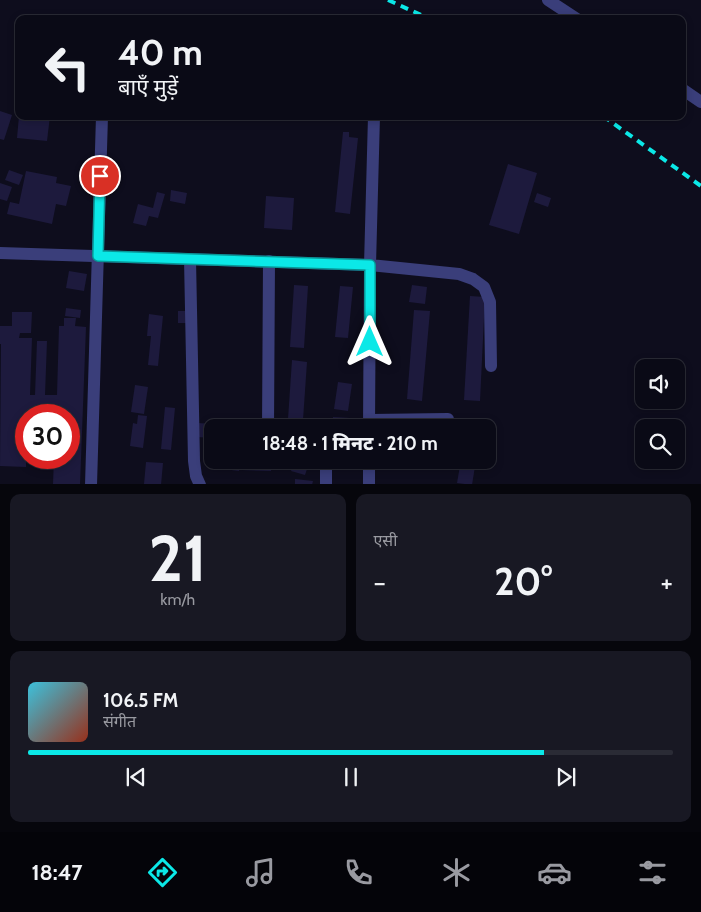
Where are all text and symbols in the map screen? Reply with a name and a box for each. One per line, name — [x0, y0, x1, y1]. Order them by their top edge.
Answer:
text: 40 m — [118, 31, 203, 74]
icon: left — [35, 35, 100, 100]
text: बाएँ मुड़ें — [118, 74, 178, 101]
pin — [79, 155, 121, 197]
icon: arrive — [86, 162, 114, 190]
position arrow — [343, 315, 395, 367]
map controls — [635, 359, 685, 469]
button: sound — [635, 359, 685, 409]
speed limit sign: 30 — [15, 404, 80, 469]
button: search — [635, 419, 685, 469]
text: 18:48 · 1 मिनट · 210 m — [262, 432, 438, 455]
text: 21 — [149, 518, 207, 597]
text: एसी — [374, 531, 397, 550]
text: 20° — [494, 558, 552, 605]
text: − — [374, 565, 386, 599]
text: + — [661, 565, 673, 599]
text: km/h — [160, 590, 195, 609]
text: 106.5 FM — [103, 689, 178, 712]
text: संगीत — [103, 712, 136, 731]
icon: previous — [122, 763, 150, 791]
icon: pause — [337, 763, 365, 791]
icon: next — [552, 763, 580, 791]
icon: directions — [145, 855, 180, 890]
icon: music — [243, 855, 278, 890]
icon: phone — [341, 855, 376, 890]
icon: climate — [439, 855, 474, 890]
icon: car — [537, 855, 572, 890]
icon: filters — [635, 855, 670, 890]
text: 18:47 — [31, 859, 83, 886]

